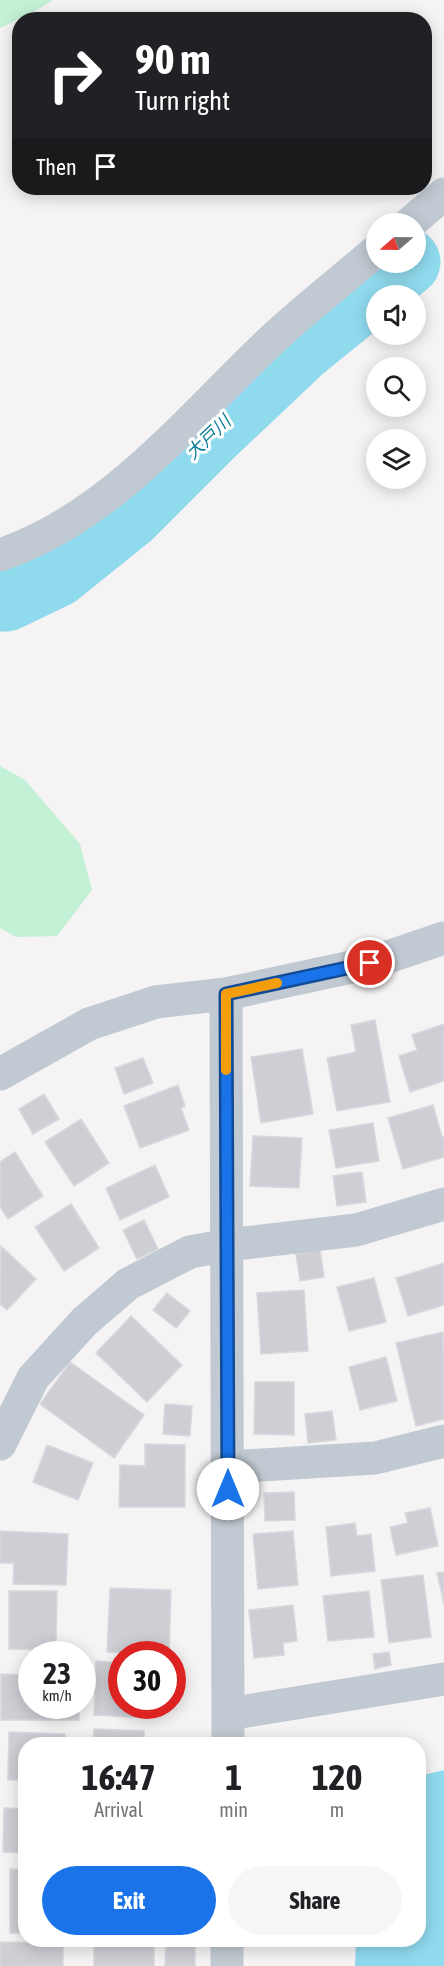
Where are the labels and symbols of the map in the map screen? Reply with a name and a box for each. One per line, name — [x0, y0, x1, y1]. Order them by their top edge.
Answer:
north arrow — [366, 213, 426, 273]
water label: 大戸川 — [181, 409, 236, 463]
pin — [344, 937, 395, 988]
position arrow — [196, 1457, 260, 1521]
speed limit sign: 30 — [108, 1641, 186, 1719]

